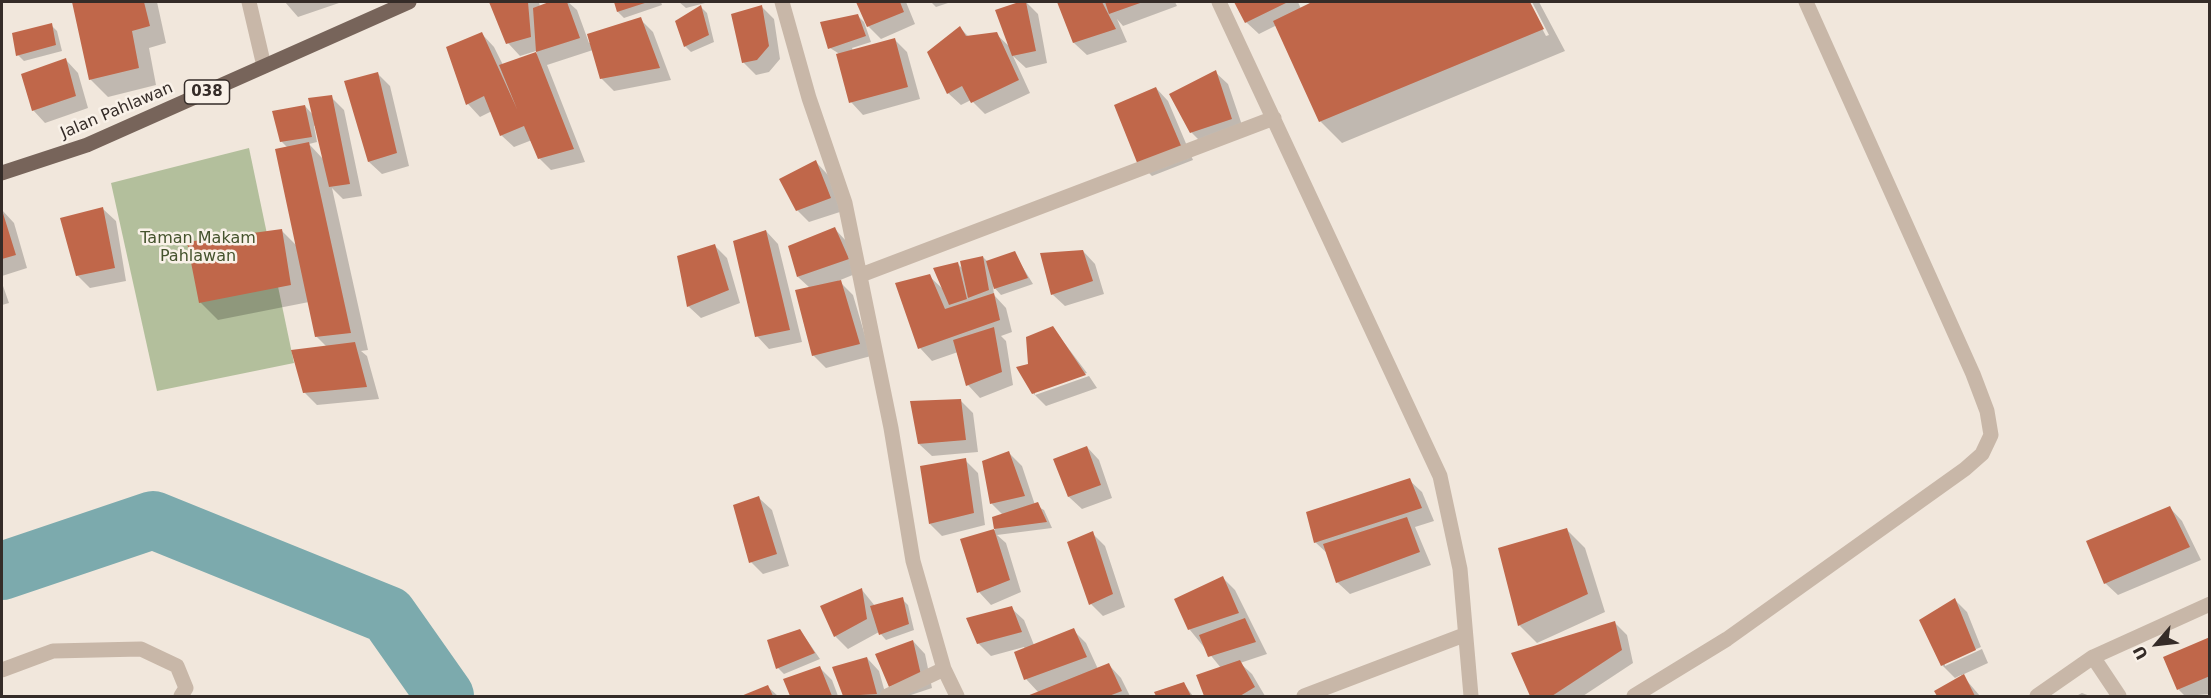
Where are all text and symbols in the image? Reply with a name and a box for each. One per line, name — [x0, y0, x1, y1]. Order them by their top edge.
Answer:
street label: Jalan Pahlawan — [58, 79, 176, 143]
road number: 038 — [184, 80, 230, 104]
park label: Taman Makam Pahlawan — [140, 229, 256, 267]
north arrow — [2127, 614, 2187, 674]
text: U — [2129, 642, 2152, 663]

